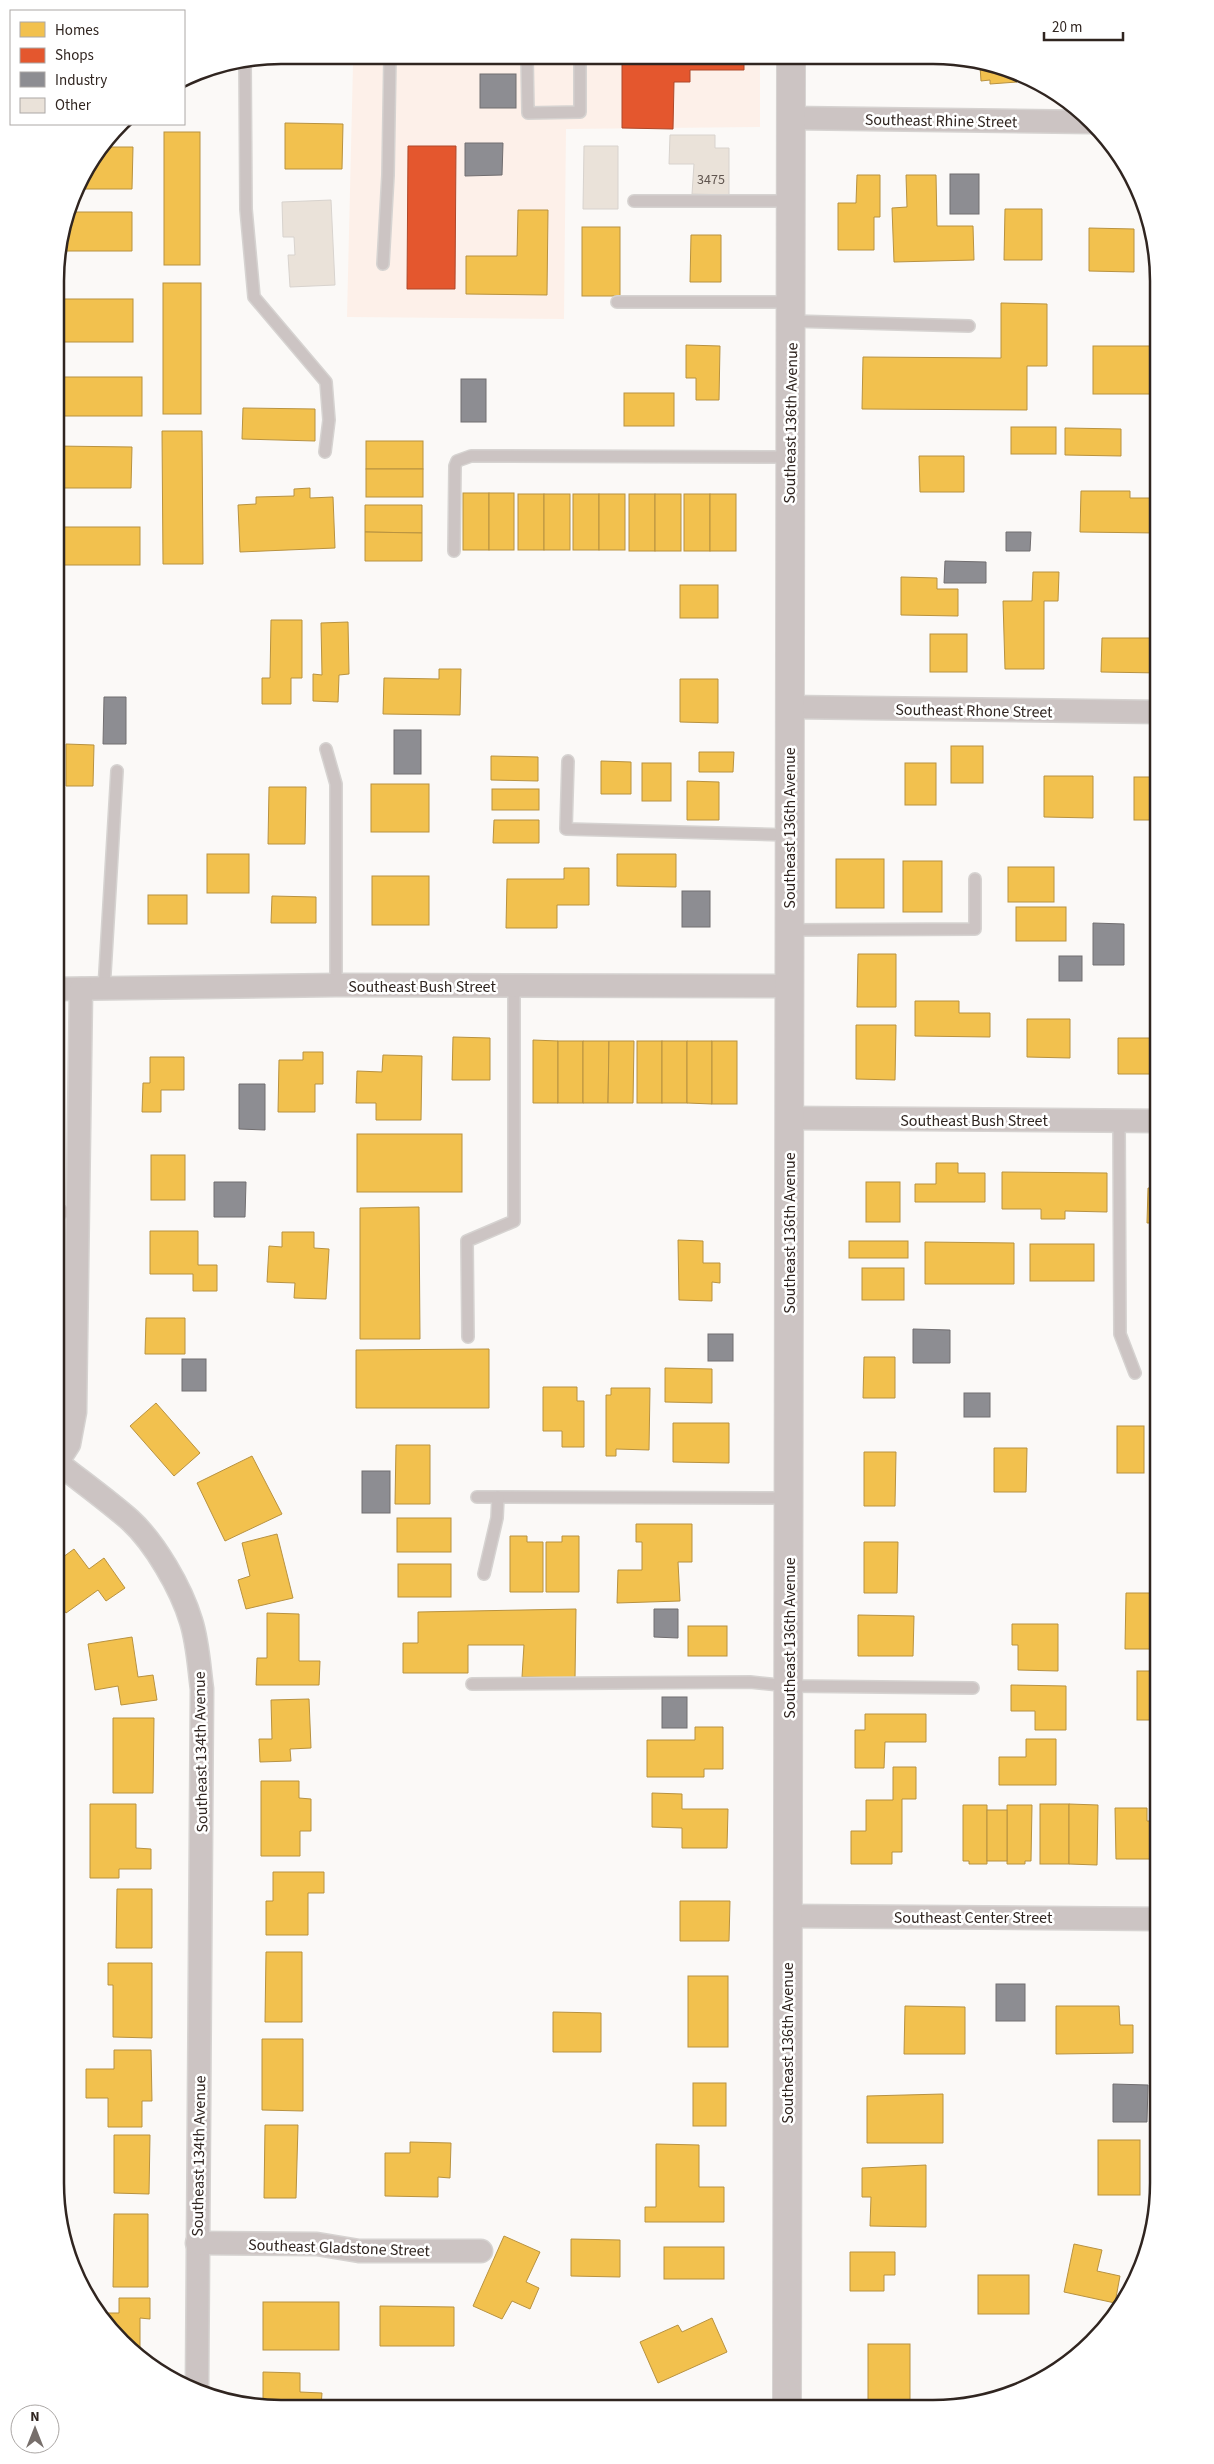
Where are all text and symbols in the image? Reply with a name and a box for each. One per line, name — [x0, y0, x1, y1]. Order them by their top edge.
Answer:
legend — [10, 10, 185, 125]
scale bar — [1044, 10, 1123, 42]
text: 20 m — [1052, 17, 1082, 38]
text: Homes — [55, 20, 99, 41]
text: Shops — [55, 45, 94, 66]
text: Industry — [55, 70, 107, 91]
text: Other — [55, 95, 92, 116]
street label: Southeast Rhine Street — [865, 109, 1018, 133]
house number: 3475 — [697, 170, 725, 190]
street label: Southeast 136th Avenue — [779, 342, 803, 504]
street label: Southeast Rhone Street — [895, 699, 1053, 723]
street label: Southeast 136th Avenue — [779, 747, 801, 909]
street label: Southeast Bush Street — [348, 976, 496, 998]
street label: Southeast Bush Street — [900, 1110, 1048, 1132]
street label: Southeast 136th Avenue — [779, 1152, 801, 1314]
street label: Southeast 136th Avenue — [779, 1557, 801, 1719]
street label: Southeast 134th Avenue — [189, 1671, 213, 1833]
street label: Southeast Center Street — [894, 1907, 1053, 1929]
street label: Southeast 136th Avenue — [777, 1962, 799, 2124]
street label: Southeast 134th Avenue — [187, 2075, 211, 2237]
street label: Southeast Gladstone Street — [248, 2234, 431, 2262]
north arrow — [10, 2404, 60, 2454]
text: N — [30, 2407, 40, 2427]

